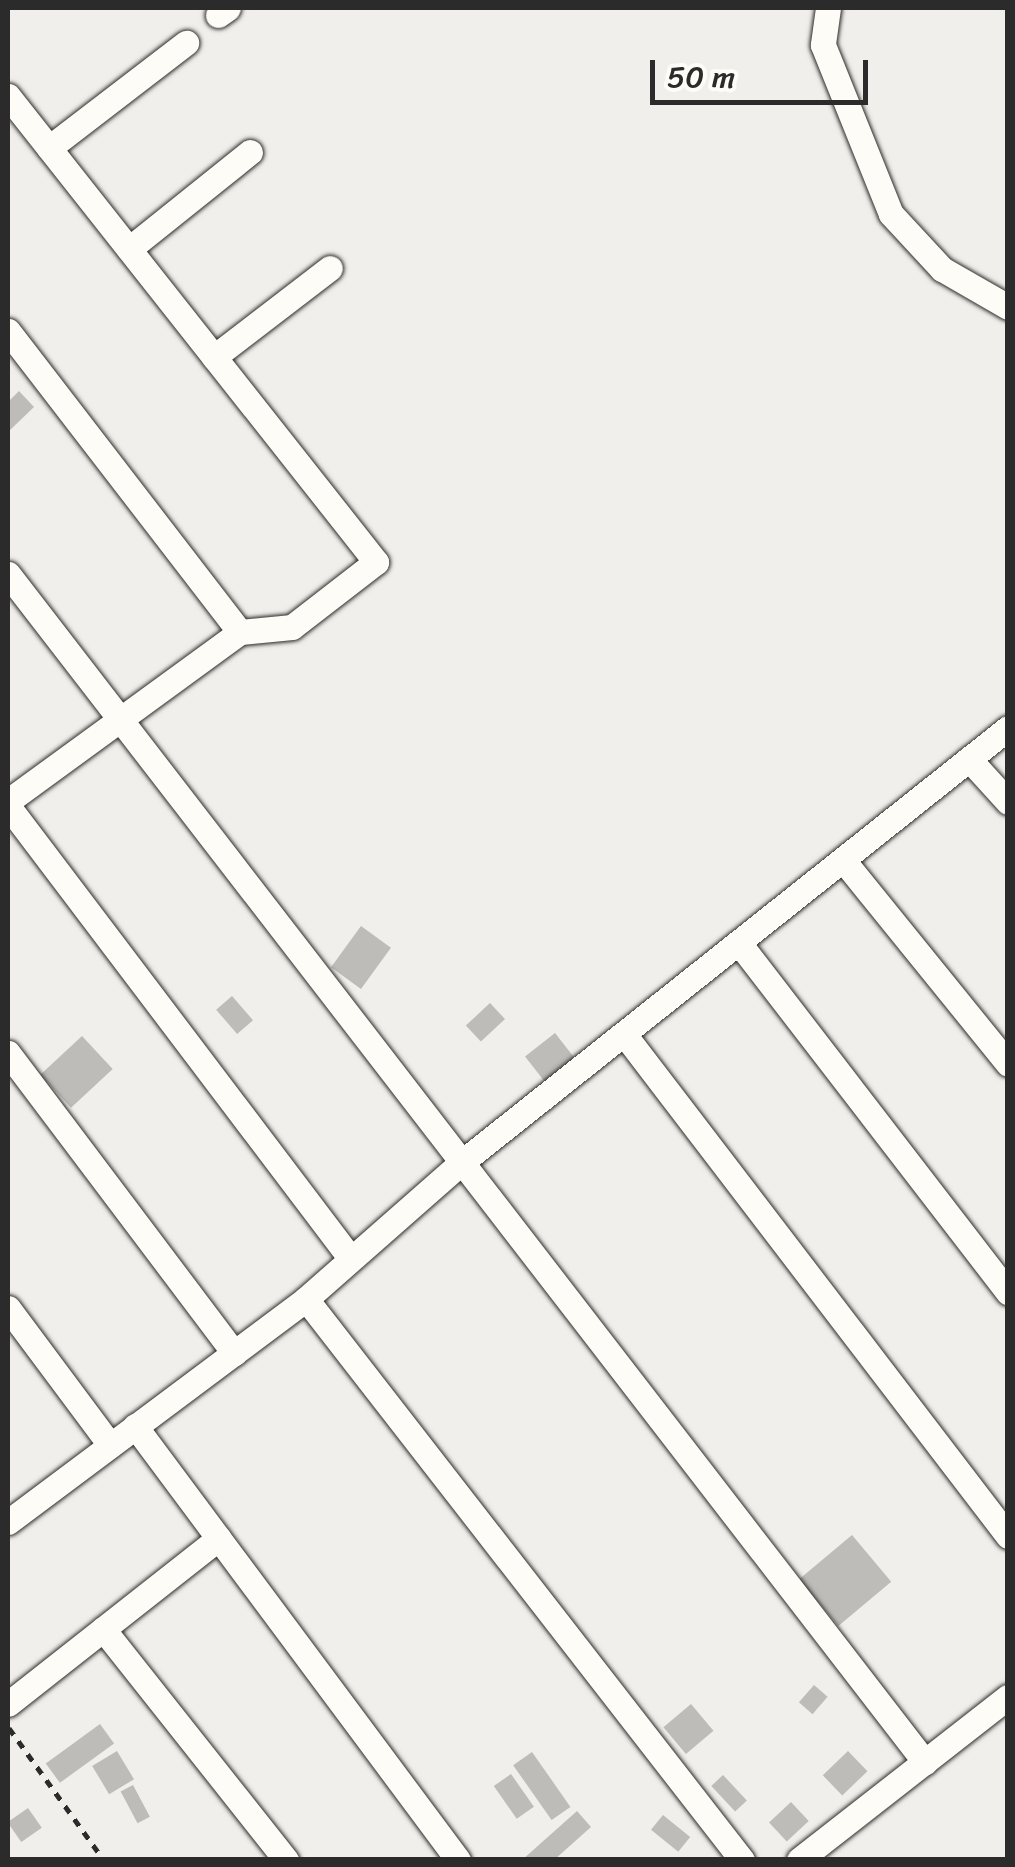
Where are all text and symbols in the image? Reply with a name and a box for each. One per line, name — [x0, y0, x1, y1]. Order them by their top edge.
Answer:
scale bar — [655, 40, 872, 102]
text: 50 m — [667, 50, 735, 104]

